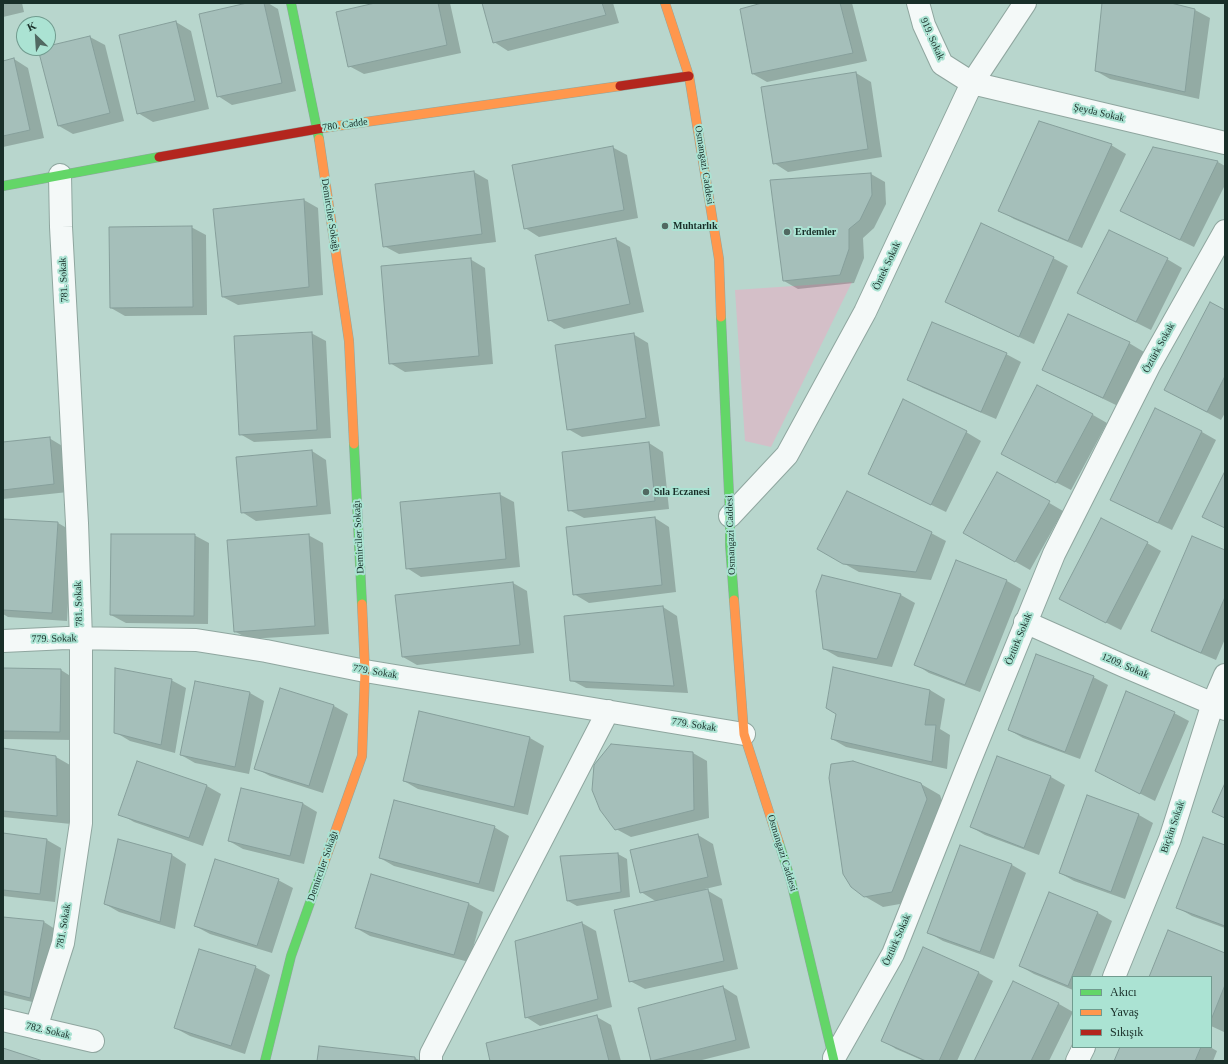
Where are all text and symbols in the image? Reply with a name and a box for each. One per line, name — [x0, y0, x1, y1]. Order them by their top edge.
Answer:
north arrow — [16, 16, 56, 56]
street label: 919. Sokak — [917, 16, 947, 62]
text: K — [25, 19, 38, 33]
street label: Şeyda Sokak — [1072, 101, 1126, 125]
street label: 780. Cadde — [322, 116, 368, 134]
street label: Osmangazi Caddesi — [692, 125, 716, 205]
street label: Demirciler Sokağı — [318, 178, 342, 252]
place label: Muhtarlık — [673, 220, 717, 232]
marker: Muhtarlık — [660, 221, 670, 231]
place label: Erdemler — [795, 226, 836, 238]
marker: Erdemler — [782, 227, 792, 237]
street label: Öntek Sokak — [871, 240, 903, 292]
street label: 781. Sokak — [57, 257, 71, 303]
street label: Öztürk Sokak — [1140, 321, 1178, 375]
place label: Sıla Eczanesi — [654, 486, 710, 498]
marker: Sıla Eczanesi — [641, 487, 651, 497]
street label: Osmangazi Caddesi — [724, 495, 738, 575]
street label: Demirciler Sokağı — [351, 500, 367, 574]
street label: 781. Sokak — [72, 581, 86, 627]
street label: Öztürk Sokak — [1003, 611, 1035, 667]
street label: 779. Sokak — [31, 633, 77, 645]
street label: 1209. Sokak — [1100, 651, 1150, 681]
street label: 779. Sokak — [352, 662, 398, 682]
street label: 779. Sokak — [671, 716, 717, 734]
street label: Biçkin Sokak — [1159, 799, 1187, 855]
street label: Osmangazi Caddesi — [765, 813, 799, 893]
street label: Demirciler Sokağı — [305, 829, 341, 903]
street label: 781. Sokak — [54, 903, 74, 949]
street label: Öztürk Sokak — [880, 912, 914, 968]
legend — [1072, 976, 1212, 1048]
text: Akıcı — [1110, 985, 1137, 999]
text: Yavaş — [1110, 1005, 1139, 1019]
street label: 782. Sokak — [25, 1020, 71, 1042]
text: Sıkışık — [1110, 1025, 1143, 1039]

